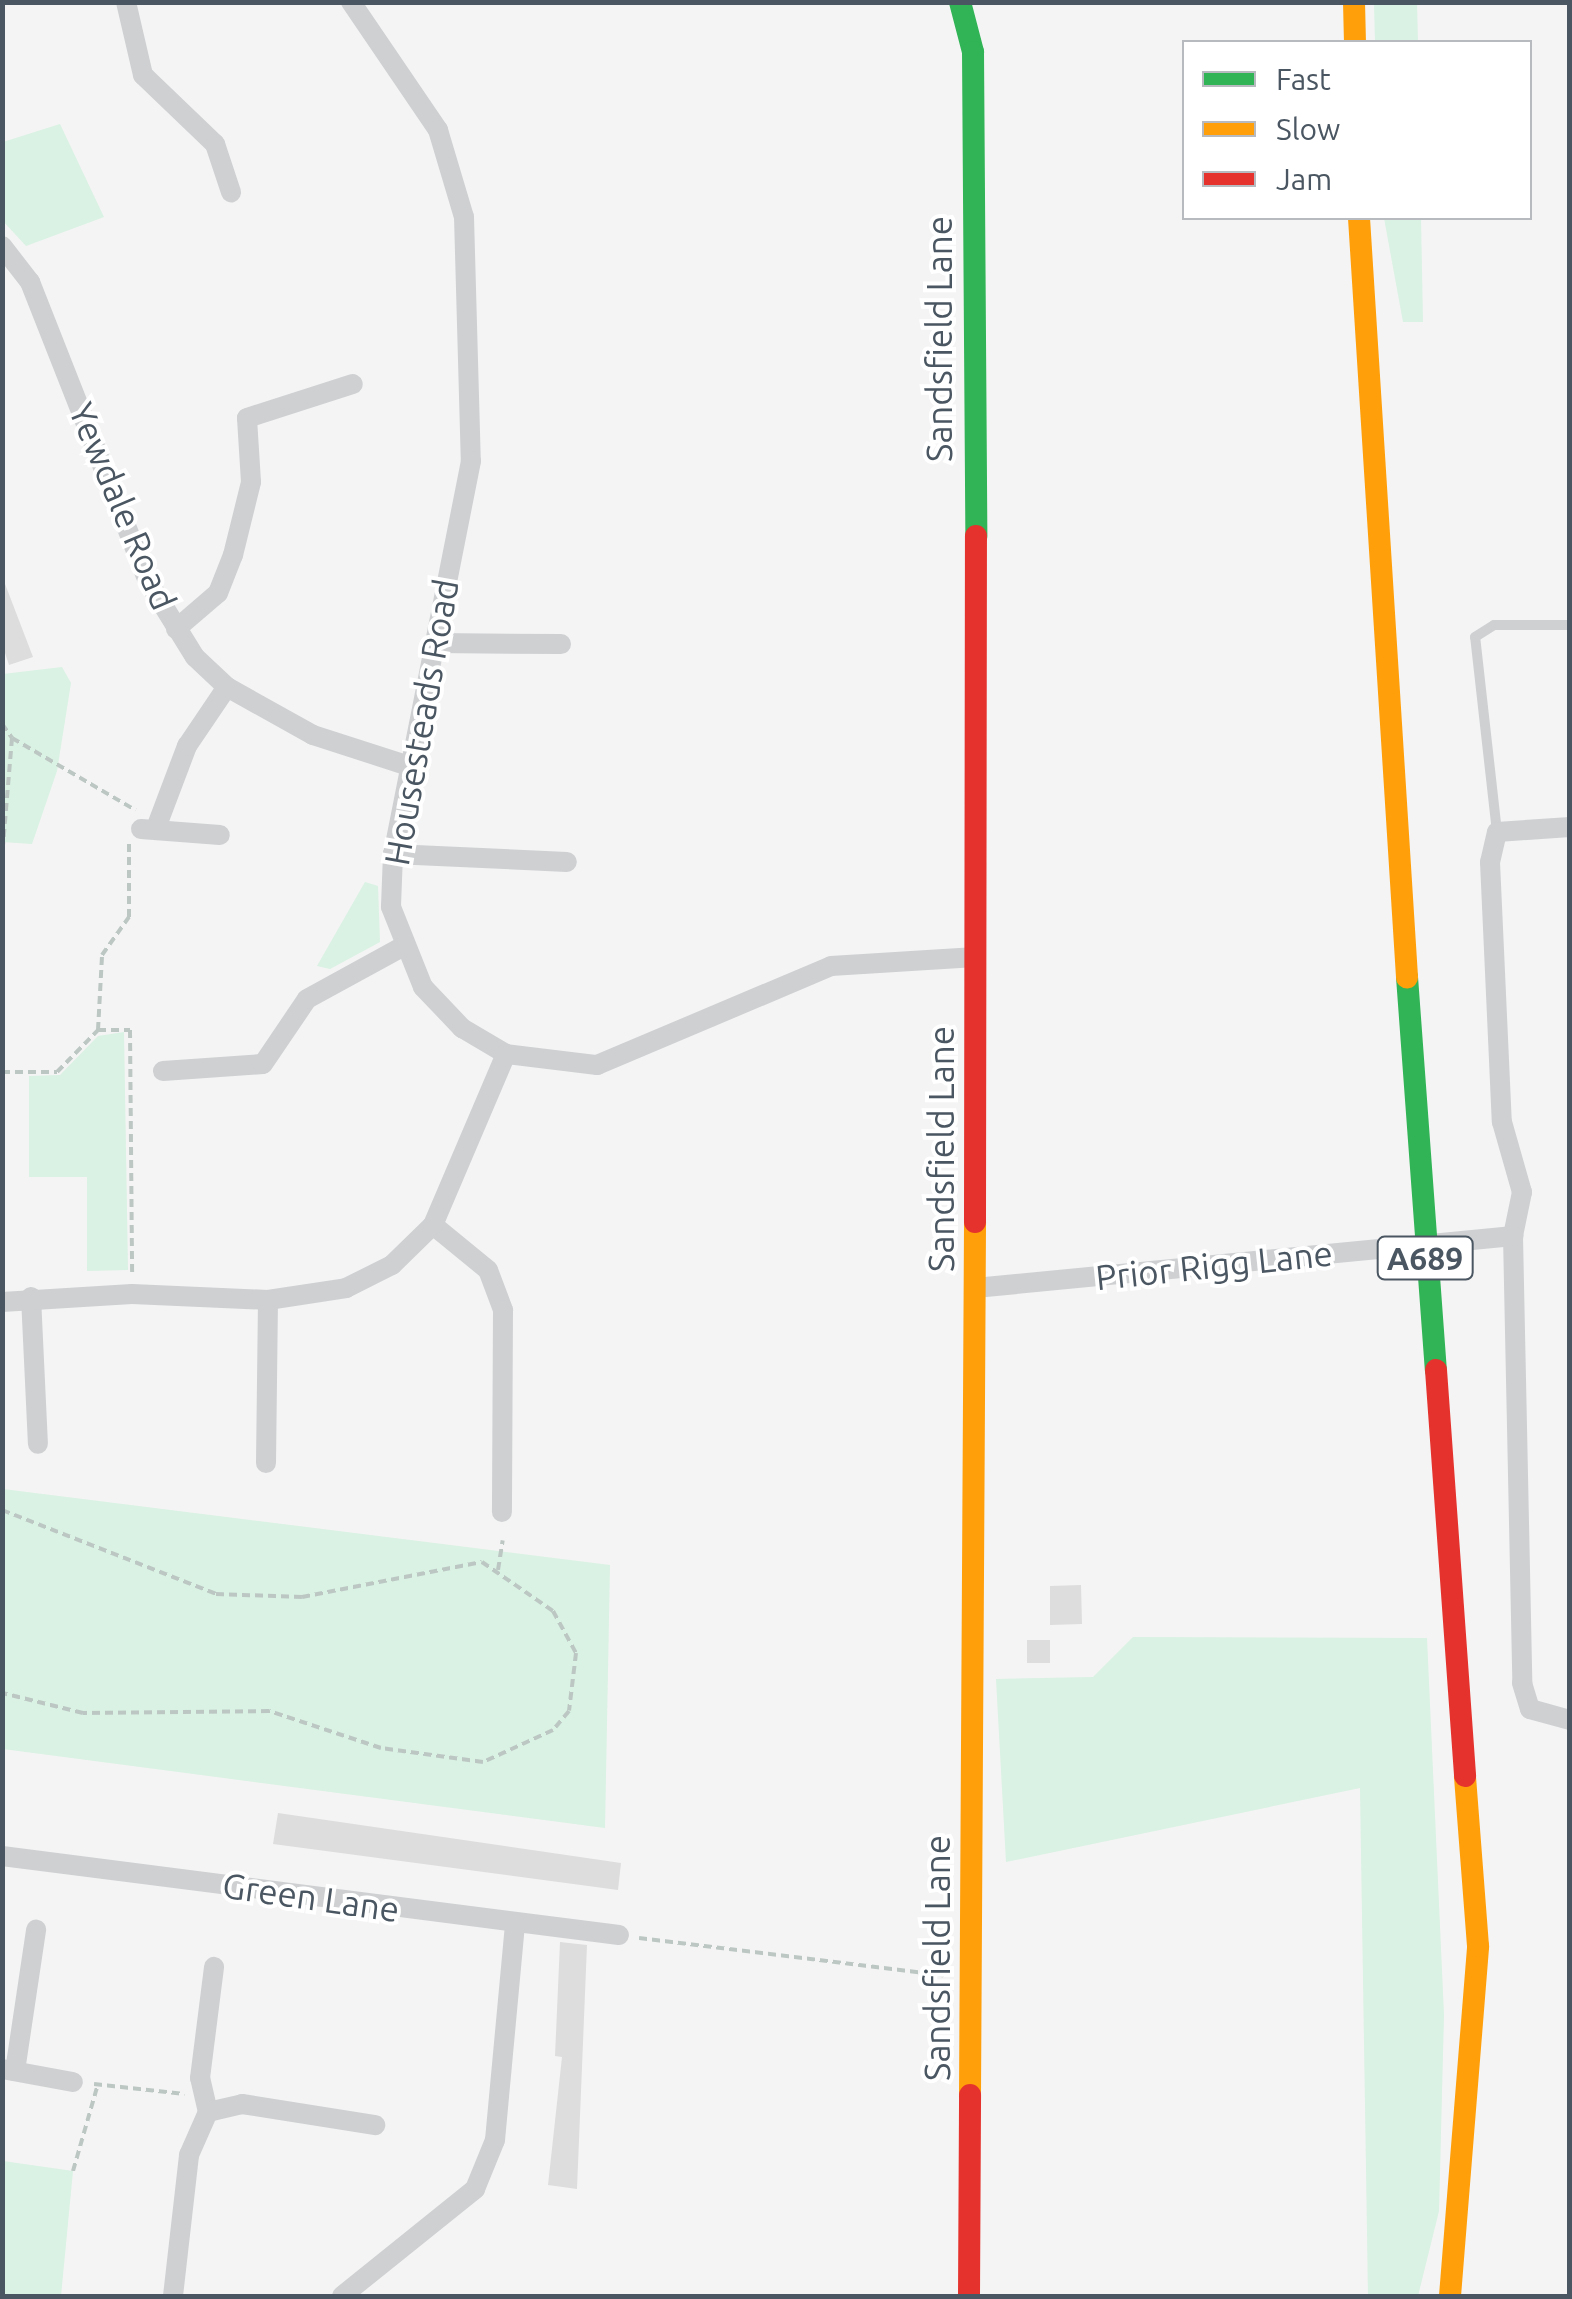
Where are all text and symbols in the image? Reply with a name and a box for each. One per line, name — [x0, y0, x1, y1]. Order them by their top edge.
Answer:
legend — [1182, 40, 1532, 220]
text: Fast — [1276, 62, 1331, 96]
text: Slow — [1276, 112, 1340, 146]
text: Jam — [1276, 162, 1332, 196]
street label: Sandsfield Lane — [918, 216, 960, 462]
street label: Yewdale Road — [61, 396, 185, 616]
street label: Housesteads Road — [375, 576, 467, 868]
street label: Sandsfield Lane — [920, 1026, 962, 1272]
road number: A689 — [1375, 1231, 1475, 1285]
street label: Prior Rigg Lane — [1093, 1232, 1335, 1298]
street label: Sandsfield Lane — [916, 1835, 958, 2081]
street label: Green Lane — [220, 1864, 402, 1930]

